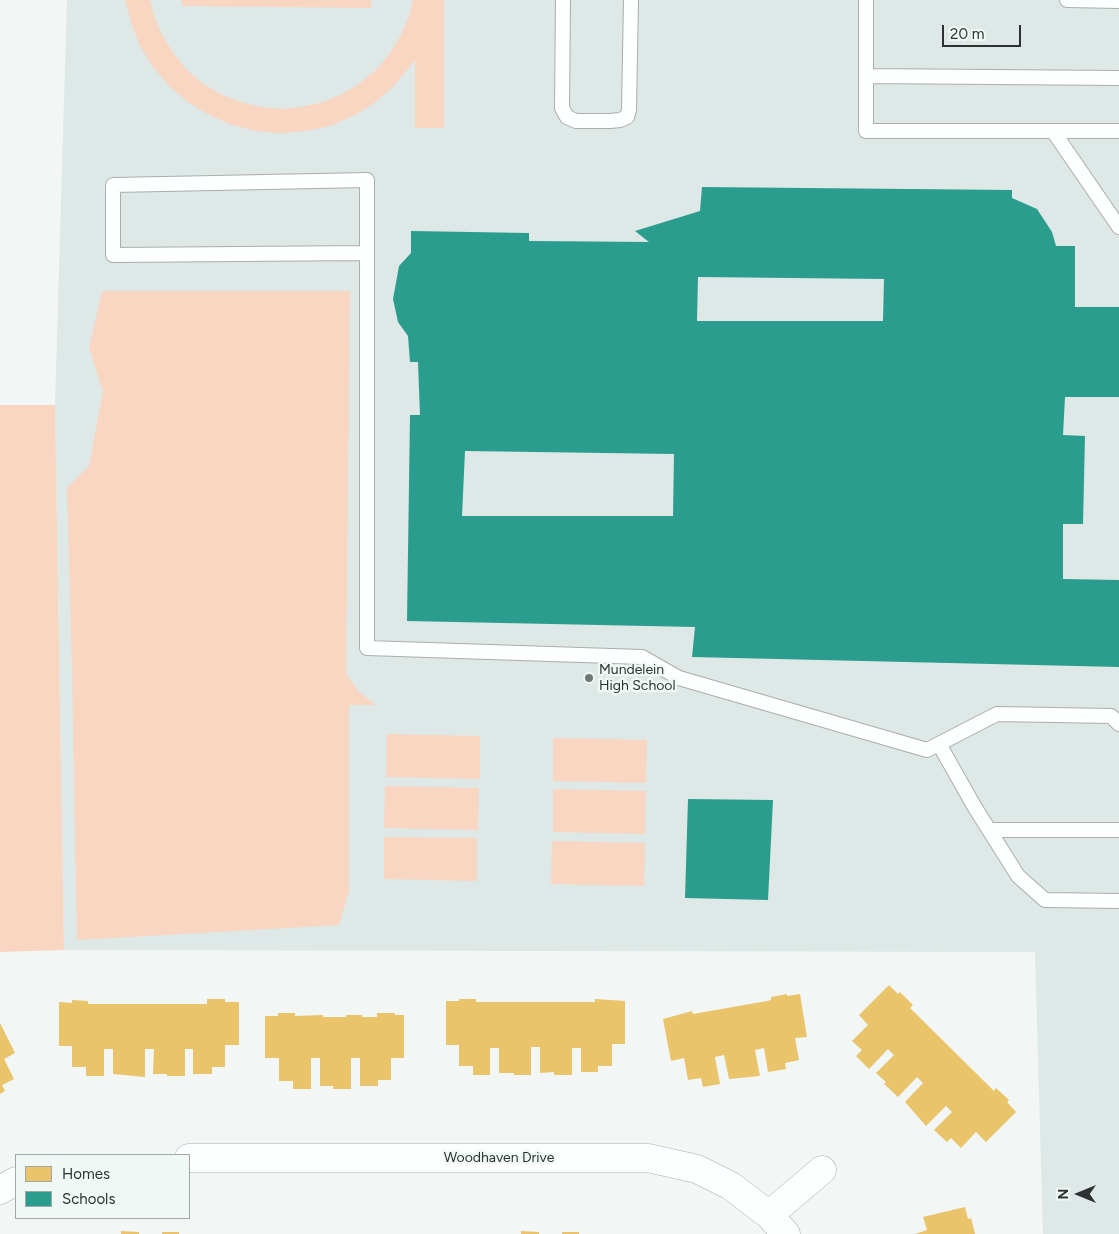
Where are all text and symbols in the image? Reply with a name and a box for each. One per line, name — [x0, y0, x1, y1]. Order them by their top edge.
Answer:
scale bar — [944, 15, 1023, 47]
text: 20 m — [950, 25, 984, 43]
place label: Mundelein High School — [599, 662, 676, 694]
marker: Mundelein High School — [583, 672, 595, 684]
street label: Woodhaven Drive — [444, 1150, 554, 1166]
legend — [15, 1154, 190, 1219]
text: Homes — [62, 1165, 110, 1183]
north arrow — [1054, 1169, 1104, 1219]
text: N — [1055, 1189, 1072, 1199]
text: Schools — [62, 1190, 115, 1208]

